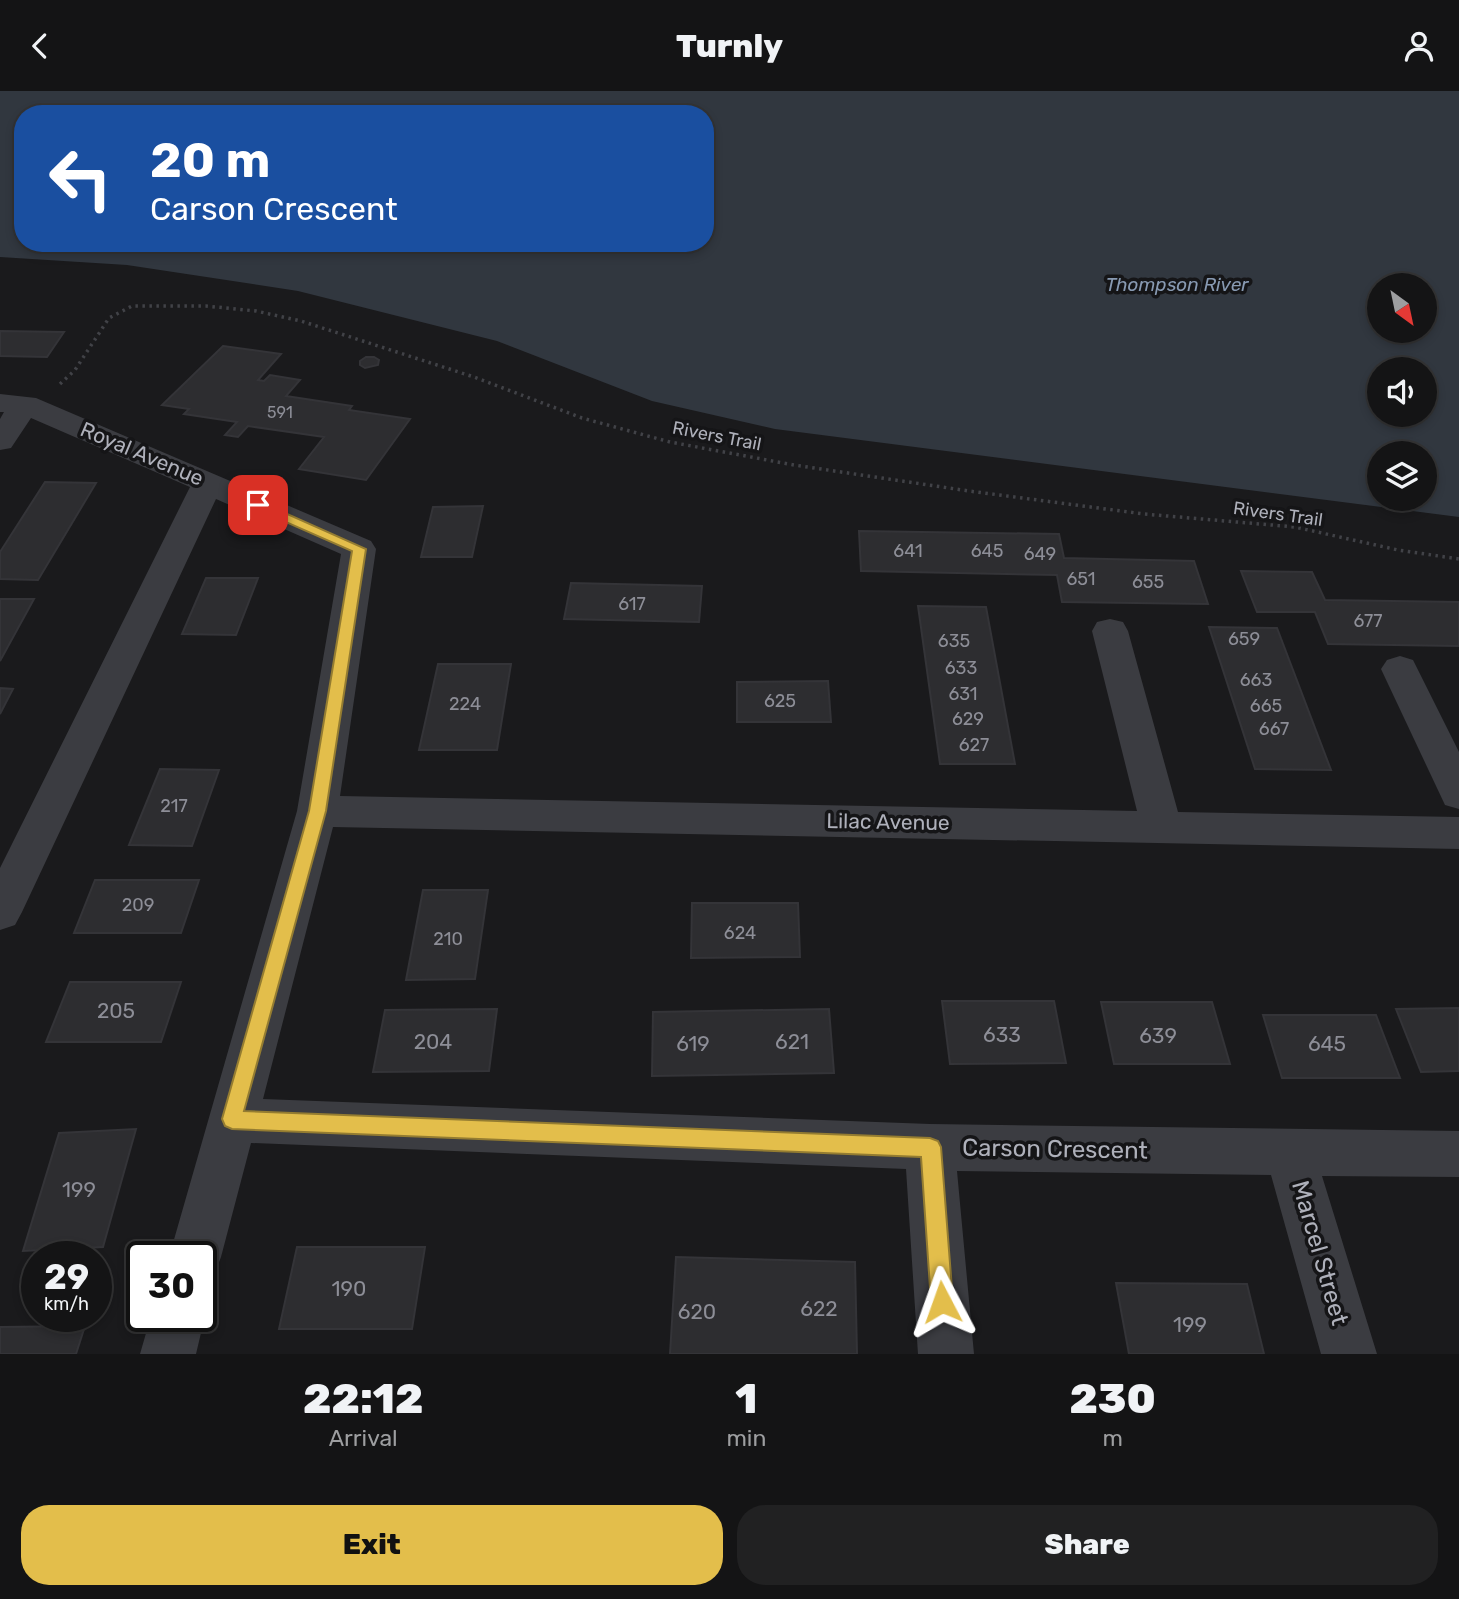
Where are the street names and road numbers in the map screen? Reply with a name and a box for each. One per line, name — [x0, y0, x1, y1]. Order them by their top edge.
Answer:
street label: Royal Avenue — [77, 416, 208, 491]
street label: Rivers Trail — [671, 417, 763, 455]
street label: Rivers Trail — [1232, 497, 1324, 531]
street label: Lilac Avenue — [826, 808, 950, 835]
street label: Carson Crescent — [962, 1133, 1148, 1165]
street label: Marcel Street — [1286, 1178, 1354, 1328]

